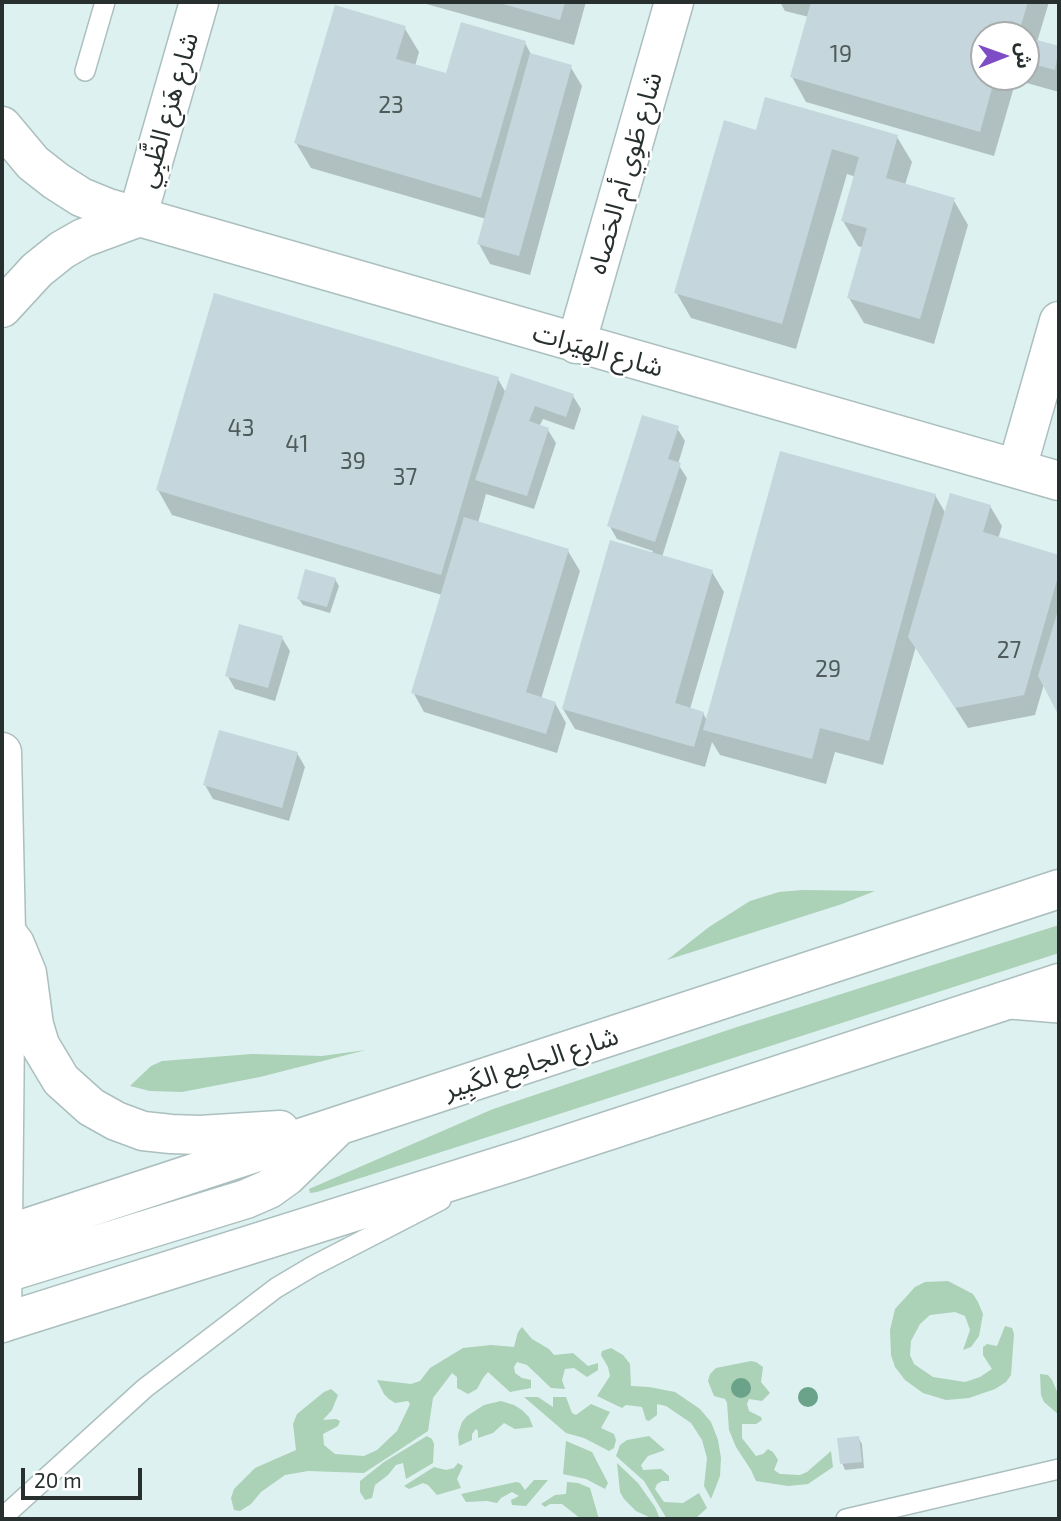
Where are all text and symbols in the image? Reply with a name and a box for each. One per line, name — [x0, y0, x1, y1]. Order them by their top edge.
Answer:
north arrow — [970, 21, 1040, 91]
street label: شارع هَزع الظَّبِي — [131, 29, 205, 191]
house number: 19 — [830, 40, 852, 68]
text: ش — [1013, 42, 1036, 69]
street label: شارع طَوِي أم الحَصاه — [581, 68, 669, 278]
house number: 23 — [378, 91, 404, 119]
street label: شارع الهِيَرات — [529, 317, 667, 383]
house number: 43 — [228, 414, 254, 442]
house number: 41 — [285, 430, 309, 458]
house number: 39 — [340, 447, 366, 475]
house number: 37 — [393, 463, 417, 491]
house number: 27 — [997, 636, 1021, 664]
house number: 29 — [815, 655, 841, 683]
street label: شارع الجامِع الكَبِير — [440, 1020, 622, 1106]
scale bar — [24, 1454, 145, 1498]
text: 20 m — [34, 1467, 82, 1492]

